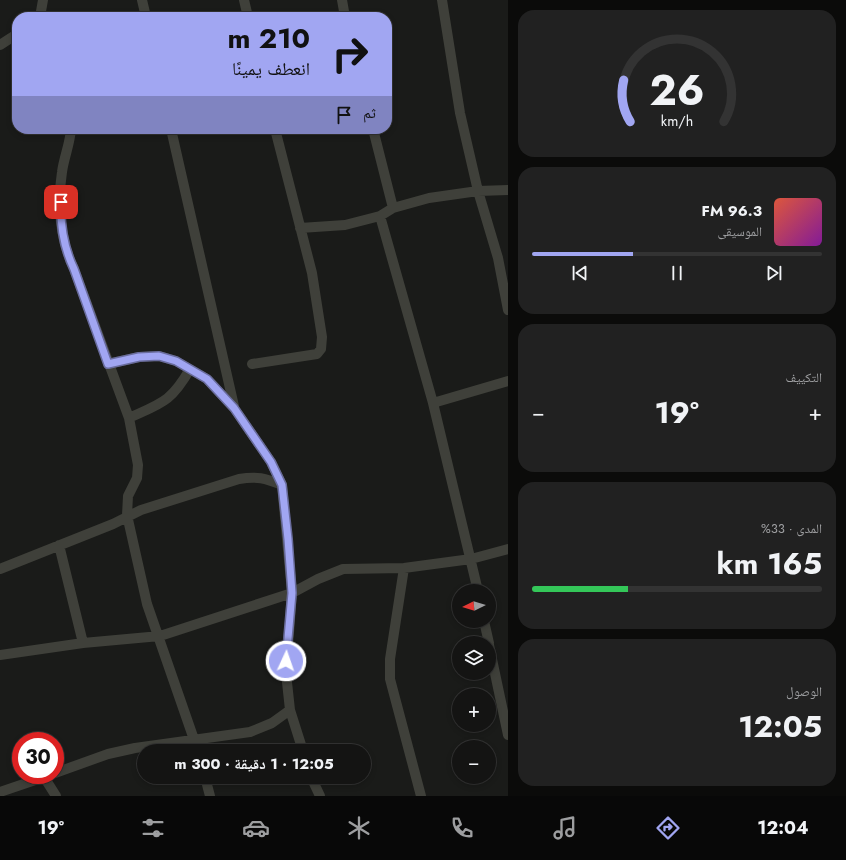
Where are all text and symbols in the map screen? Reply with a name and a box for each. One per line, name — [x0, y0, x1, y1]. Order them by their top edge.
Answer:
text: 210 m — [227, 18, 310, 59]
icon: right — [324, 28, 376, 80]
text: انعطف يمينًا — [232, 56, 310, 82]
text: 26 — [649, 59, 705, 120]
text: ثم — [363, 102, 376, 124]
icon: arrive — [333, 104, 355, 126]
text: km/h — [661, 110, 693, 130]
pin — [44, 185, 78, 219]
icon: arrive — [50, 191, 72, 213]
text: 96.3 FM — [702, 200, 762, 222]
text: الموسيقى — [718, 222, 762, 241]
icon: previous — [569, 262, 591, 284]
icon: pause — [666, 262, 688, 284]
icon: next — [763, 262, 785, 284]
text: التكييف — [786, 368, 822, 387]
text: 19° — [655, 391, 699, 434]
text: − — [532, 396, 545, 428]
text: + — [808, 396, 822, 428]
text: المدى · 33% — [761, 519, 822, 538]
text: 165 km — [716, 542, 822, 585]
north arrow — [452, 584, 496, 628]
map controls — [452, 584, 496, 784]
button: layers — [452, 636, 496, 680]
position arrow — [265, 640, 307, 682]
text: الوصول — [786, 682, 822, 701]
button: + — [452, 688, 496, 732]
text: 12:05 — [738, 705, 822, 748]
speed limit sign: 30 — [12, 732, 64, 784]
button: − — [452, 740, 496, 784]
text: 12:05 · 1 دقيقة · 300 m — [174, 753, 334, 775]
icon: filters — [139, 814, 167, 842]
icon: car — [242, 814, 270, 842]
icon: climate — [345, 814, 373, 842]
icon: phone — [448, 814, 476, 842]
icon: music — [551, 814, 579, 842]
icon: directions — [654, 814, 682, 842]
text: 19° — [38, 815, 64, 841]
text: 12:04 — [757, 815, 809, 841]

